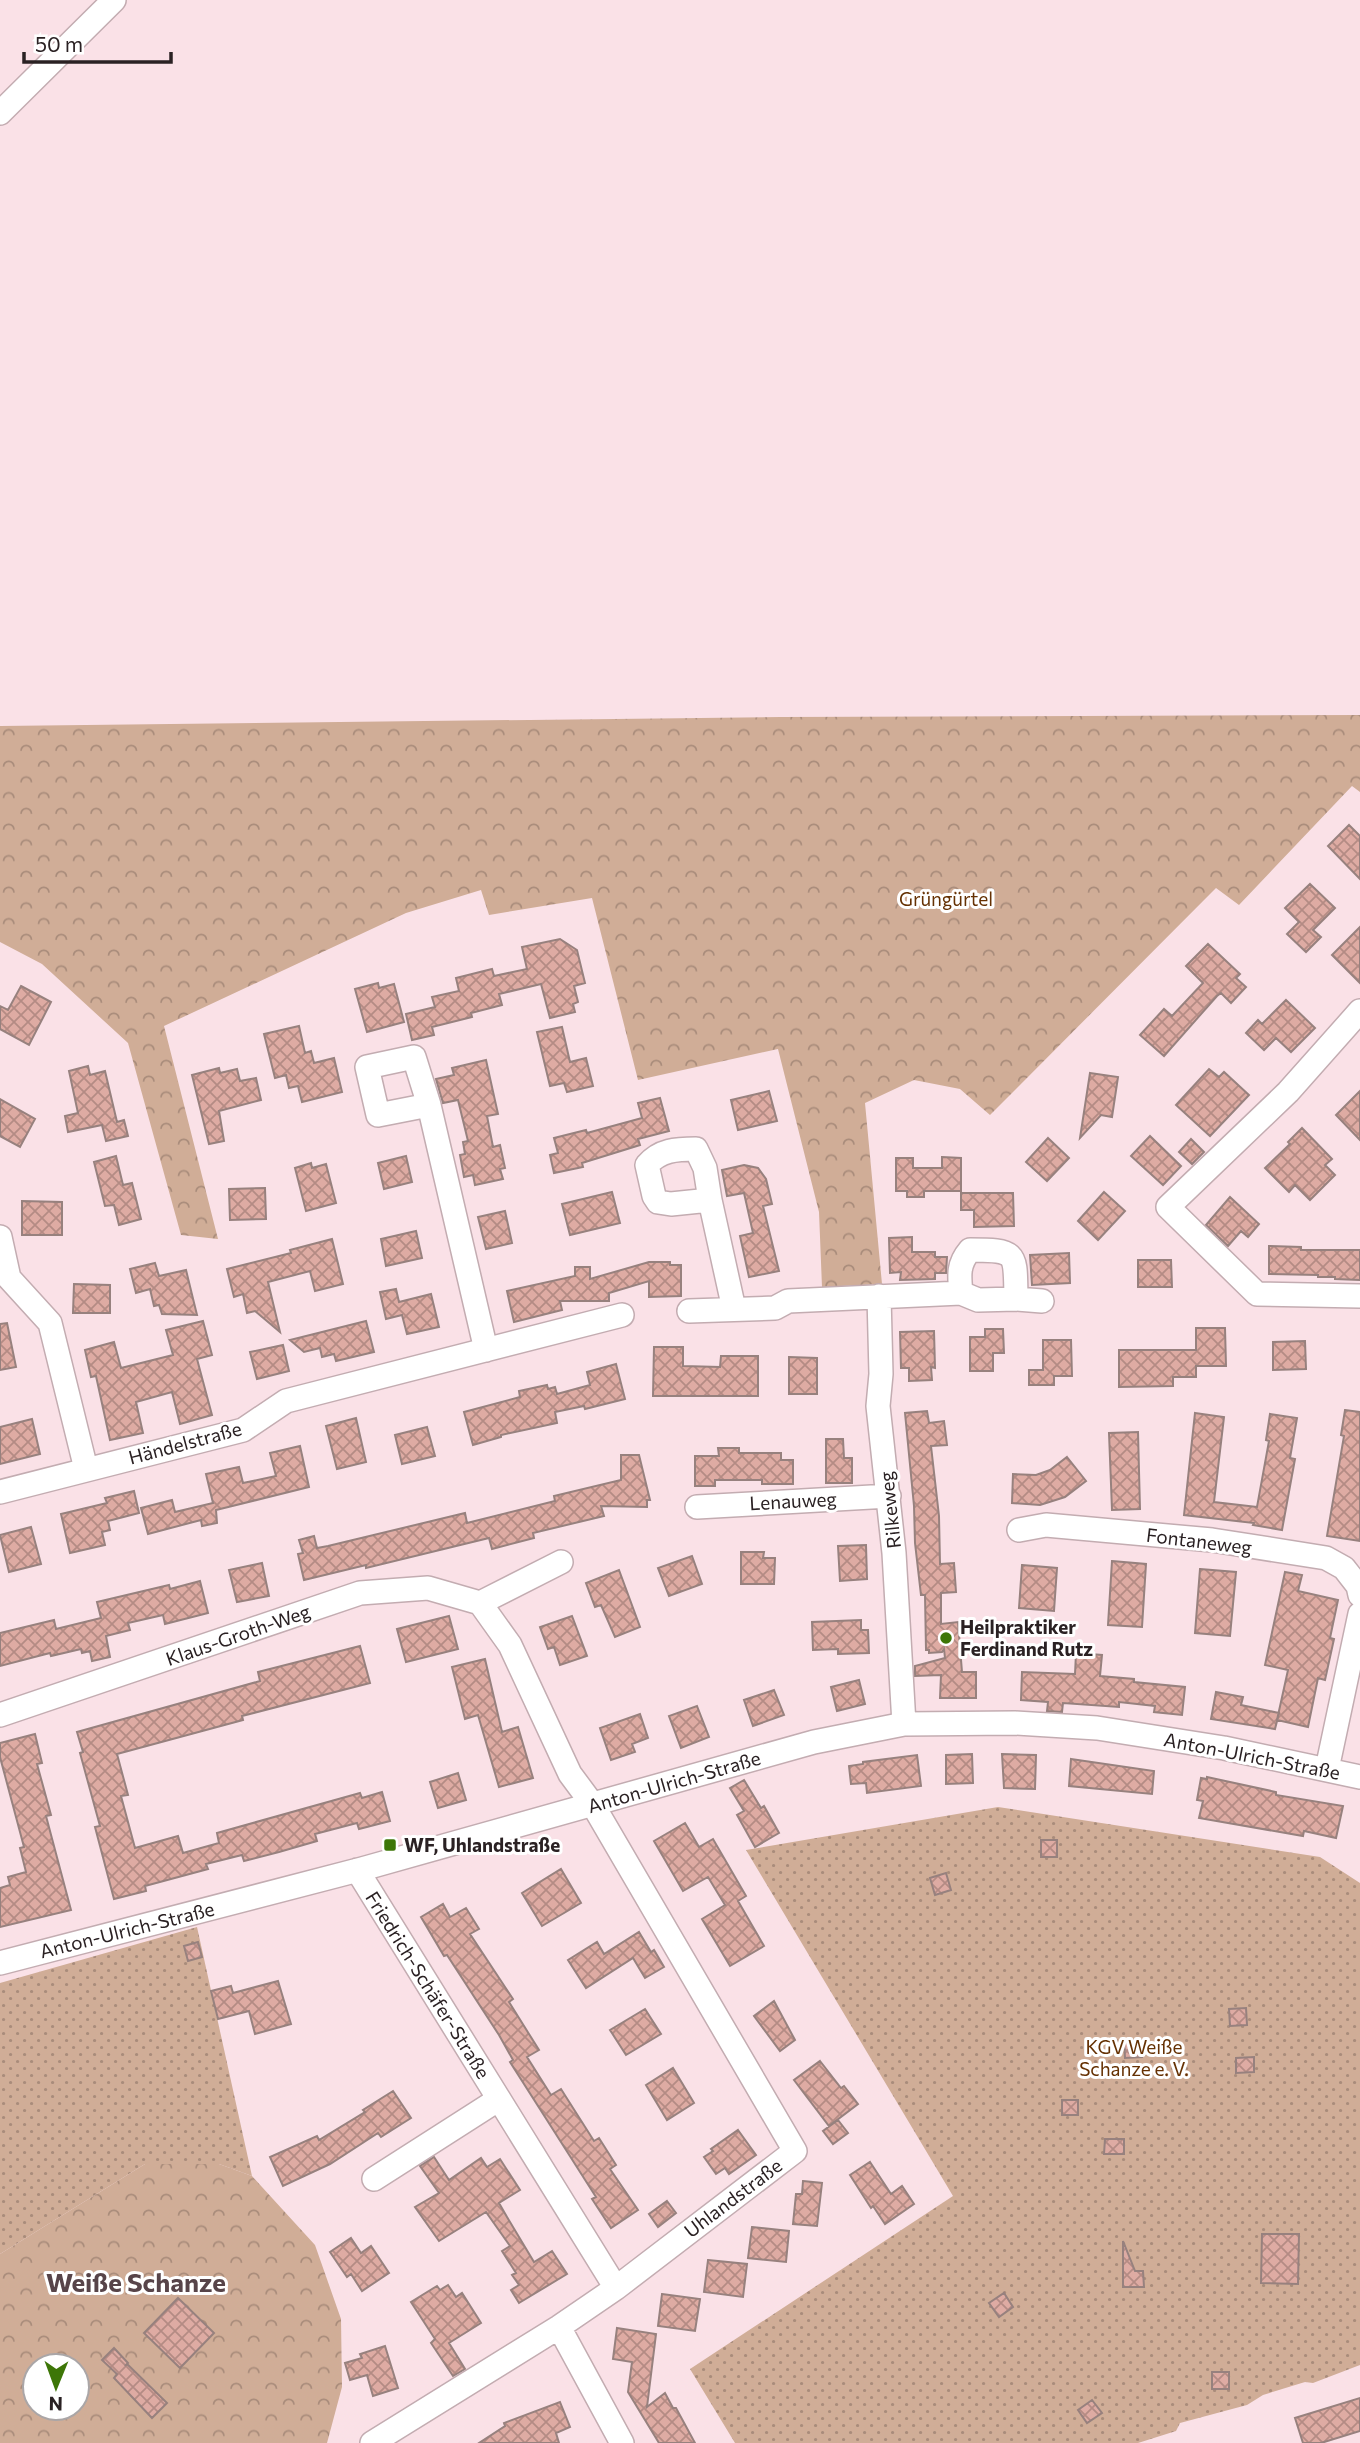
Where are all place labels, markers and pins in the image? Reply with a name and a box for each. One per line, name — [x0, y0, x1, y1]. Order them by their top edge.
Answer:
place label: Heilpraktiker Ferdinand Rutz — [960, 1615, 1093, 1660]
marker: Heilpraktiker Ferdinand Rutz — [938, 1630, 954, 1646]
place label: WF, Uhlandstraße — [404, 1833, 560, 1856]
marker: WF, Uhlandstraße — [382, 1837, 398, 1853]

